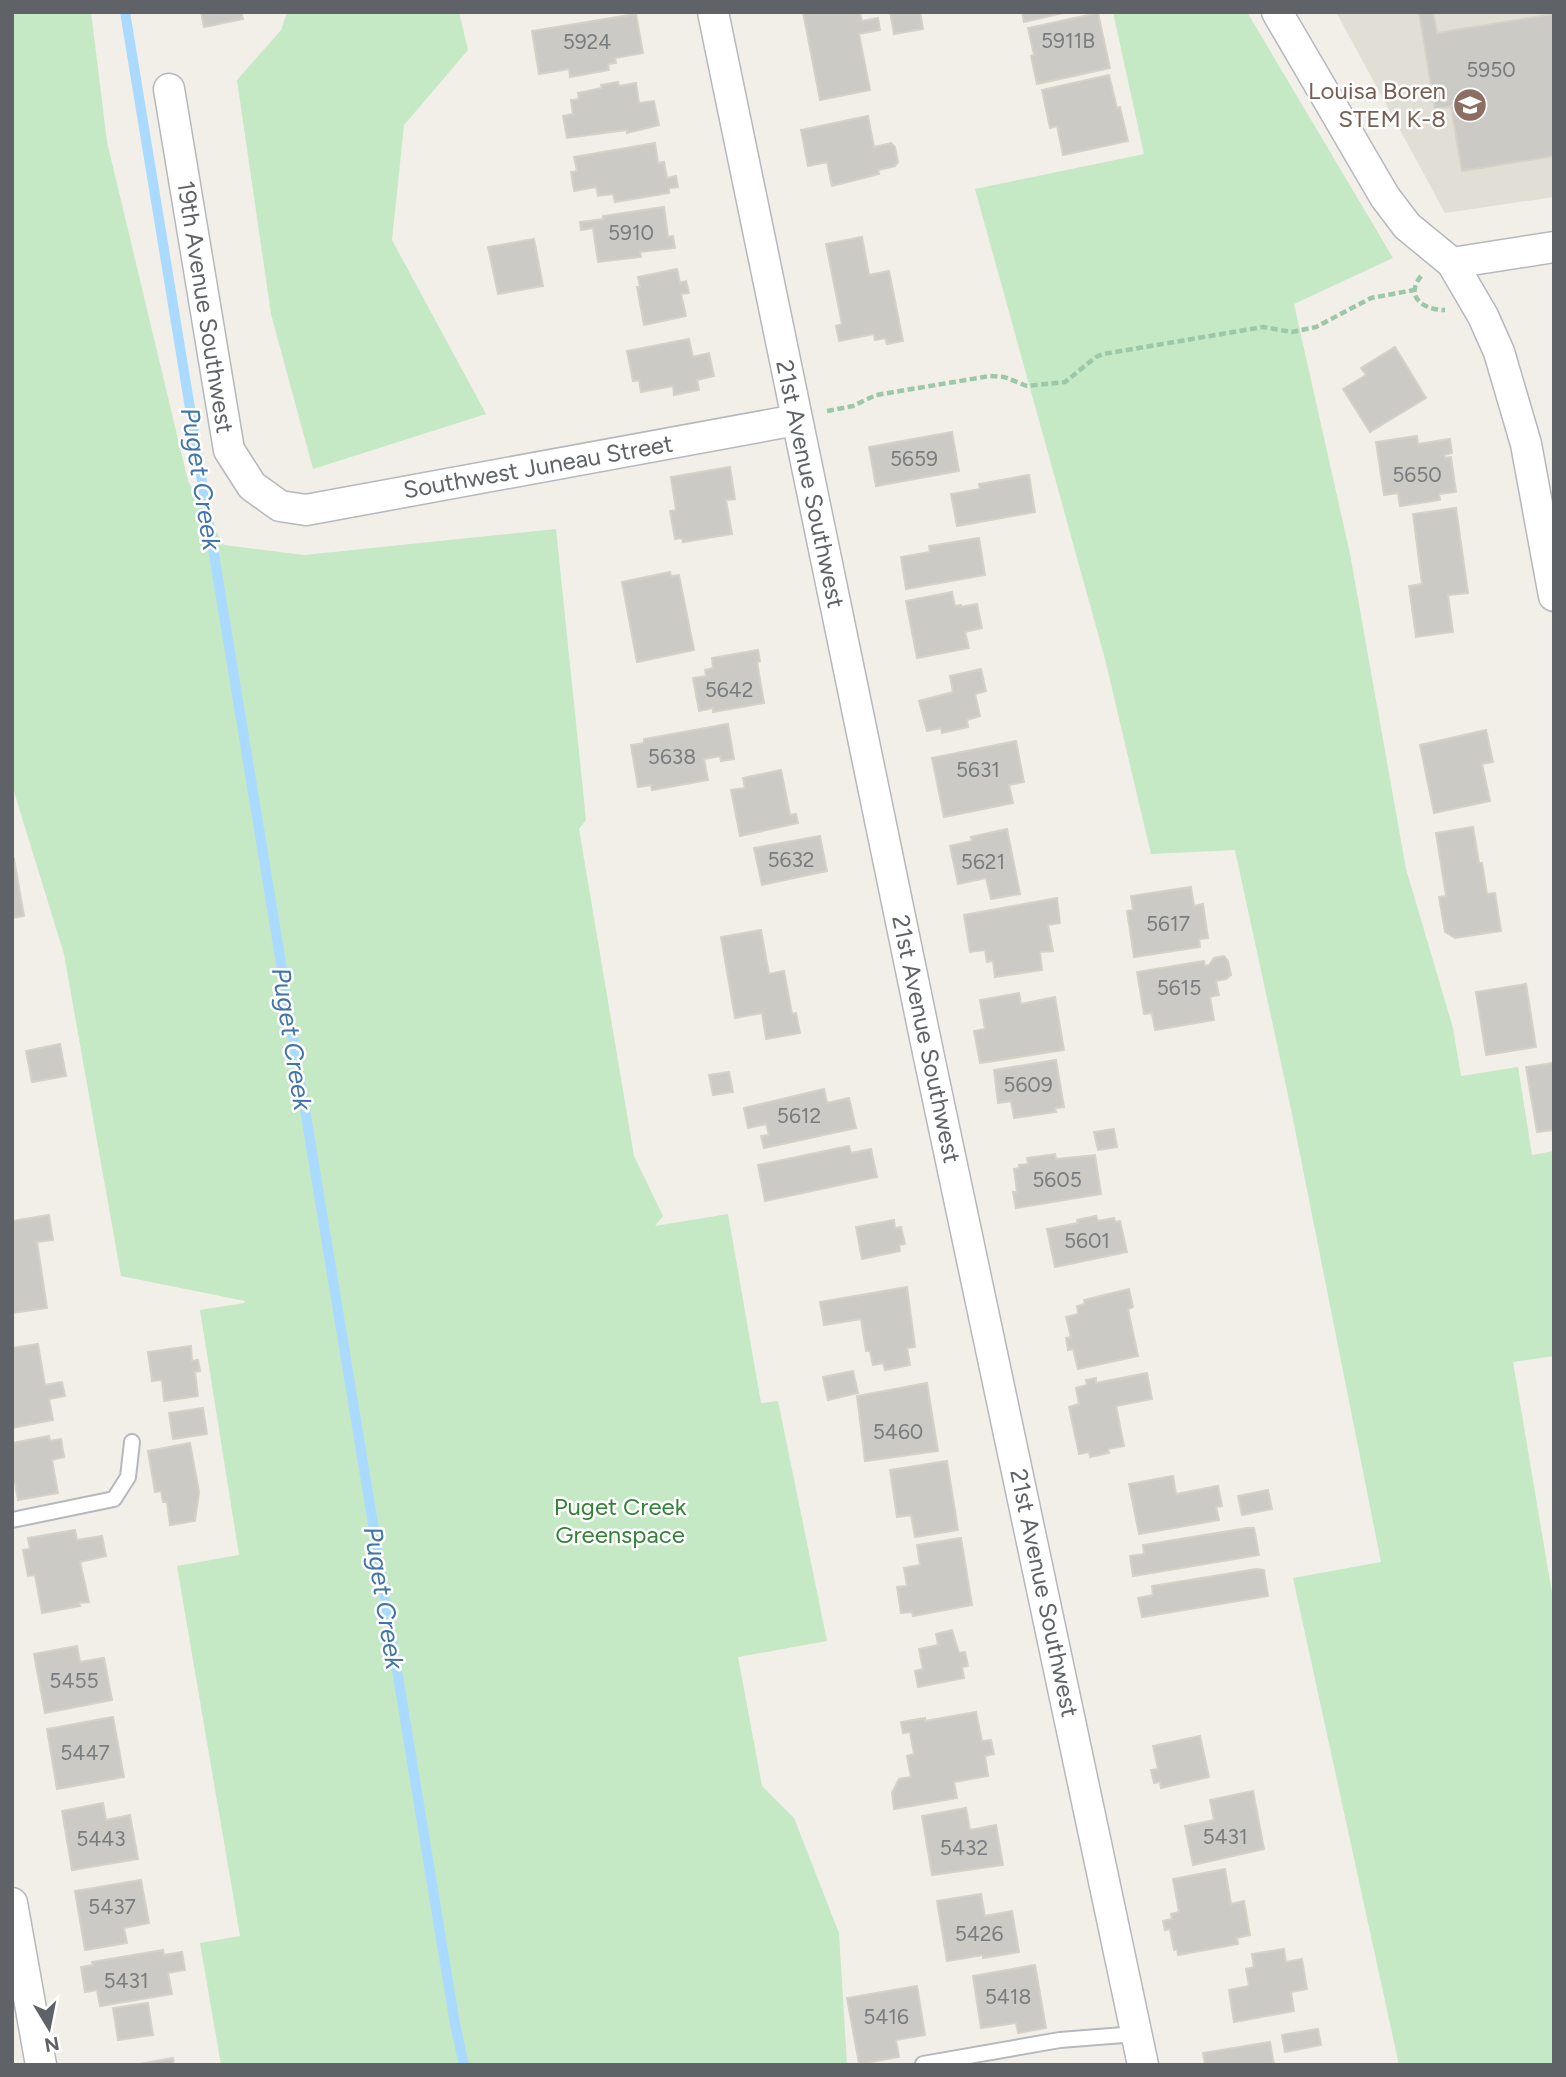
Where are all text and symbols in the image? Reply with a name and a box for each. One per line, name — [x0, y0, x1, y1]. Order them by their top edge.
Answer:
house number: 5911B — [1041, 28, 1095, 53]
house number: 5924 — [563, 29, 611, 54]
house number: 5950 — [1466, 57, 1516, 82]
place label: Louisa Boren STEM K-8 — [1308, 76, 1446, 133]
school or university icon: Louisa Boren STEM K-8 — [1451, 86, 1489, 124]
street label: 19th Avenue Southwest — [171, 179, 240, 435]
house number: 5910 — [608, 220, 654, 245]
street label: 21st Avenue Southwest — [770, 357, 851, 611]
water label: Puget Creek — [174, 405, 228, 554]
street label: Southwest Juneau Street — [401, 429, 675, 505]
house number: 5659 — [890, 446, 938, 471]
house number: 5650 — [1392, 462, 1442, 487]
house number: 5642 — [705, 677, 753, 702]
house number: 5638 — [648, 744, 696, 769]
house number: 5631 — [956, 757, 1000, 782]
house number: 5632 — [767, 847, 815, 872]
house number: 5621 — [961, 849, 1005, 874]
house number: 5617 — [1146, 911, 1190, 936]
street label: 21st Avenue Southwest — [886, 912, 967, 1166]
water label: Puget Creek — [265, 965, 319, 1114]
house number: 5615 — [1157, 975, 1201, 1000]
house number: 5609 — [1003, 1072, 1053, 1097]
house number: 5612 — [777, 1103, 821, 1128]
house number: 5605 — [1032, 1167, 1082, 1192]
house number: 5601 — [1064, 1228, 1110, 1253]
house number: 5460 — [873, 1419, 923, 1444]
street label: 21st Avenue Southwest — [1004, 1466, 1085, 1720]
park label: Puget Creek Greenspace — [554, 1492, 687, 1549]
water label: Puget Creek — [357, 1524, 411, 1673]
house number: 5455 — [49, 1668, 99, 1693]
house number: 5447 — [60, 1740, 110, 1765]
house number: 5431 — [1202, 1824, 1248, 1849]
house number: 5443 — [76, 1826, 126, 1851]
house number: 5432 — [940, 1835, 988, 1860]
house number: 5437 — [88, 1894, 136, 1919]
house number: 5426 — [955, 1921, 1003, 1946]
house number: 5431 — [103, 1968, 149, 1993]
house number: 5418 — [985, 1984, 1031, 2009]
north arrow — [14, 1993, 84, 2063]
house number: 5416 — [863, 2004, 909, 2029]
text: N — [43, 2032, 61, 2057]

